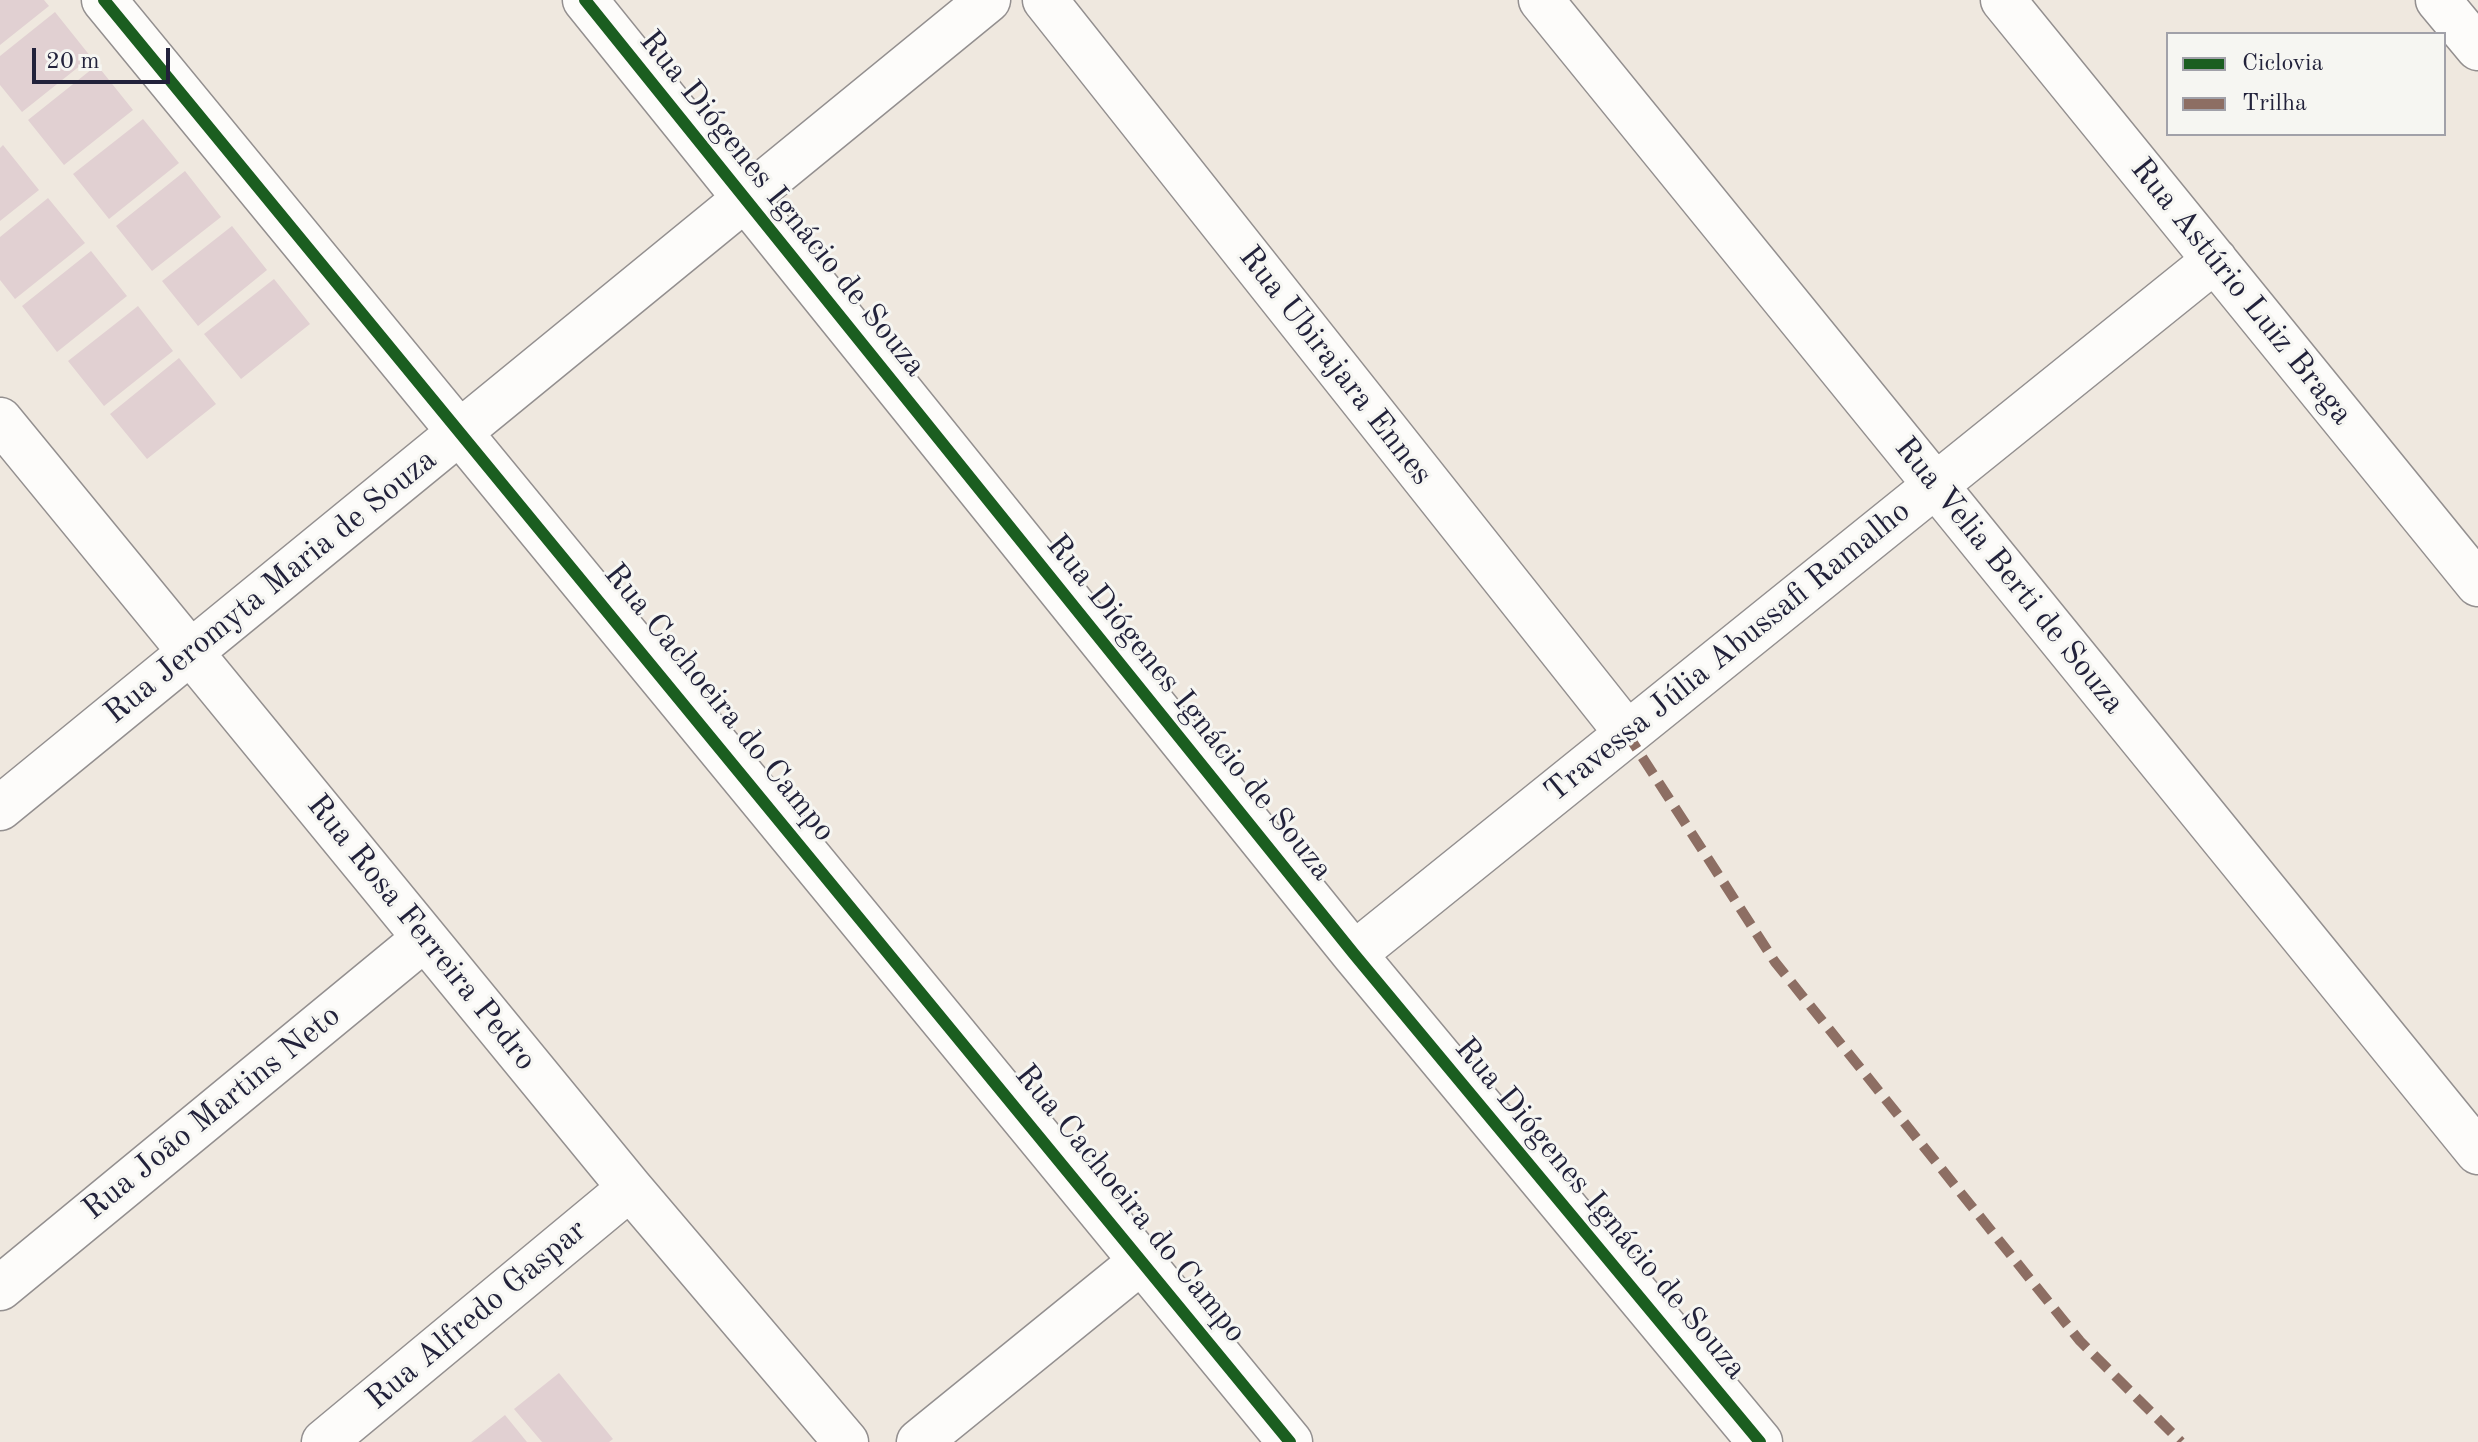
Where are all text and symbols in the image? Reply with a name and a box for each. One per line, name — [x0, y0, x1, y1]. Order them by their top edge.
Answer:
street label: Rua Diógenes Ignácio de Souza — [630, 23, 934, 385]
scale bar — [36, 32, 174, 82]
legend — [2166, 32, 2446, 136]
text: 20 m — [46, 50, 100, 74]
text: Ciclovia — [2242, 52, 2323, 76]
text: Trilha — [2242, 92, 2307, 116]
street label: Rua Astúrio Luiz Braga — [2122, 151, 2360, 433]
street label: Rua Ubirajara Ennes — [1230, 239, 1440, 493]
street label: Rua Velia Berti de Souza — [1886, 430, 2132, 722]
street label: Rua Jeromyta Maria de Souza — [97, 441, 445, 733]
street label: Travessa Júlia Abussafi Ramalho — [1538, 493, 1918, 811]
street label: Rua Diógenes Ignácio de Souza — [1037, 527, 1341, 889]
street label: Rua Cachoeira do Campo — [595, 556, 843, 850]
street label: Rua Rosa Ferreira Pedro — [298, 787, 544, 1079]
street label: Rua João Martins Neto — [75, 997, 349, 1229]
street label: Rua Diógenes Ignácio de Souza — [1446, 1030, 1754, 1388]
street label: Rua Cachoeira do Campo — [1006, 1057, 1254, 1351]
street label: Rua Alfredo Gaspar — [359, 1212, 595, 1418]

